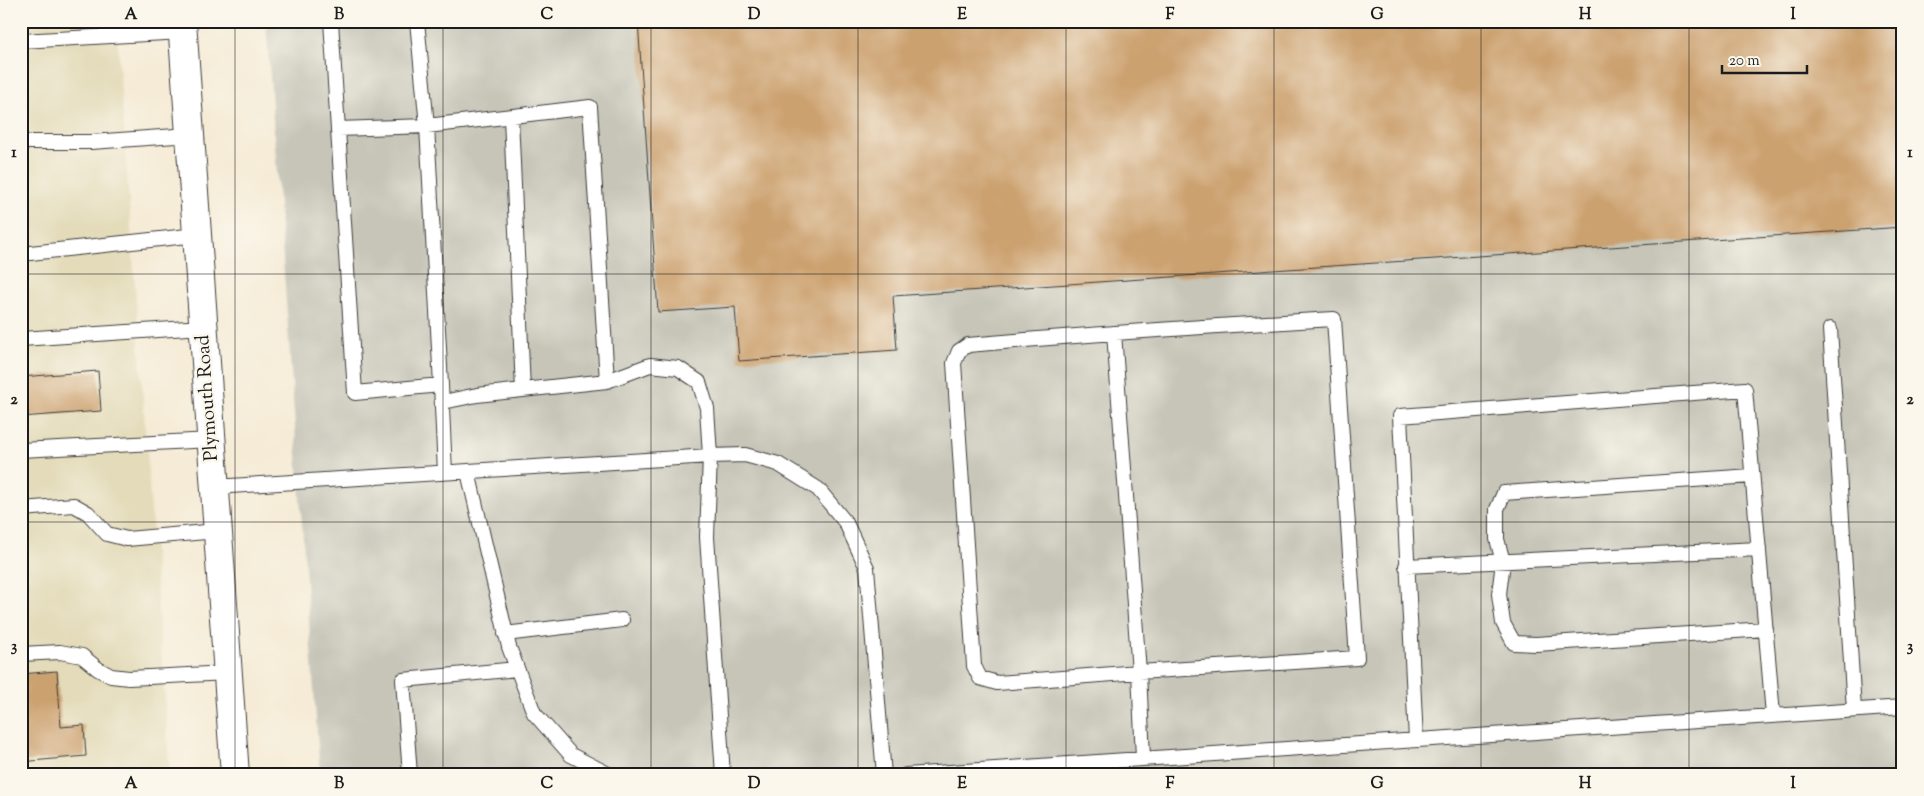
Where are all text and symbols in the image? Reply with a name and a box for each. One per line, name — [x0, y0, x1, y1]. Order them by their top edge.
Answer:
text: A — [125, 4, 138, 27]
text: B — [334, 4, 344, 27]
text: C — [541, 4, 554, 27]
text: D — [748, 4, 761, 27]
text: E — [957, 4, 967, 27]
text: F — [1166, 4, 1175, 27]
text: G — [1370, 4, 1384, 27]
text: H — [1579, 4, 1592, 27]
text: I — [1790, 4, 1796, 27]
scale bar — [1722, 42, 1806, 74]
text: 20 m — [1729, 51, 1760, 72]
text: 1 — [11, 142, 17, 165]
text: 1 — [1907, 142, 1913, 165]
street label: Plymouth Road — [190, 334, 226, 462]
text: 2 — [10, 389, 18, 412]
text: 2 — [1906, 389, 1914, 412]
text: 3 — [11, 636, 18, 659]
text: 3 — [1907, 636, 1914, 659]
text: A — [125, 773, 138, 796]
text: B — [334, 773, 344, 796]
text: C — [541, 773, 554, 796]
text: D — [748, 773, 761, 796]
text: E — [957, 773, 967, 796]
text: F — [1166, 773, 1175, 796]
text: G — [1370, 773, 1384, 796]
text: H — [1579, 773, 1592, 796]
text: I — [1790, 773, 1796, 796]

